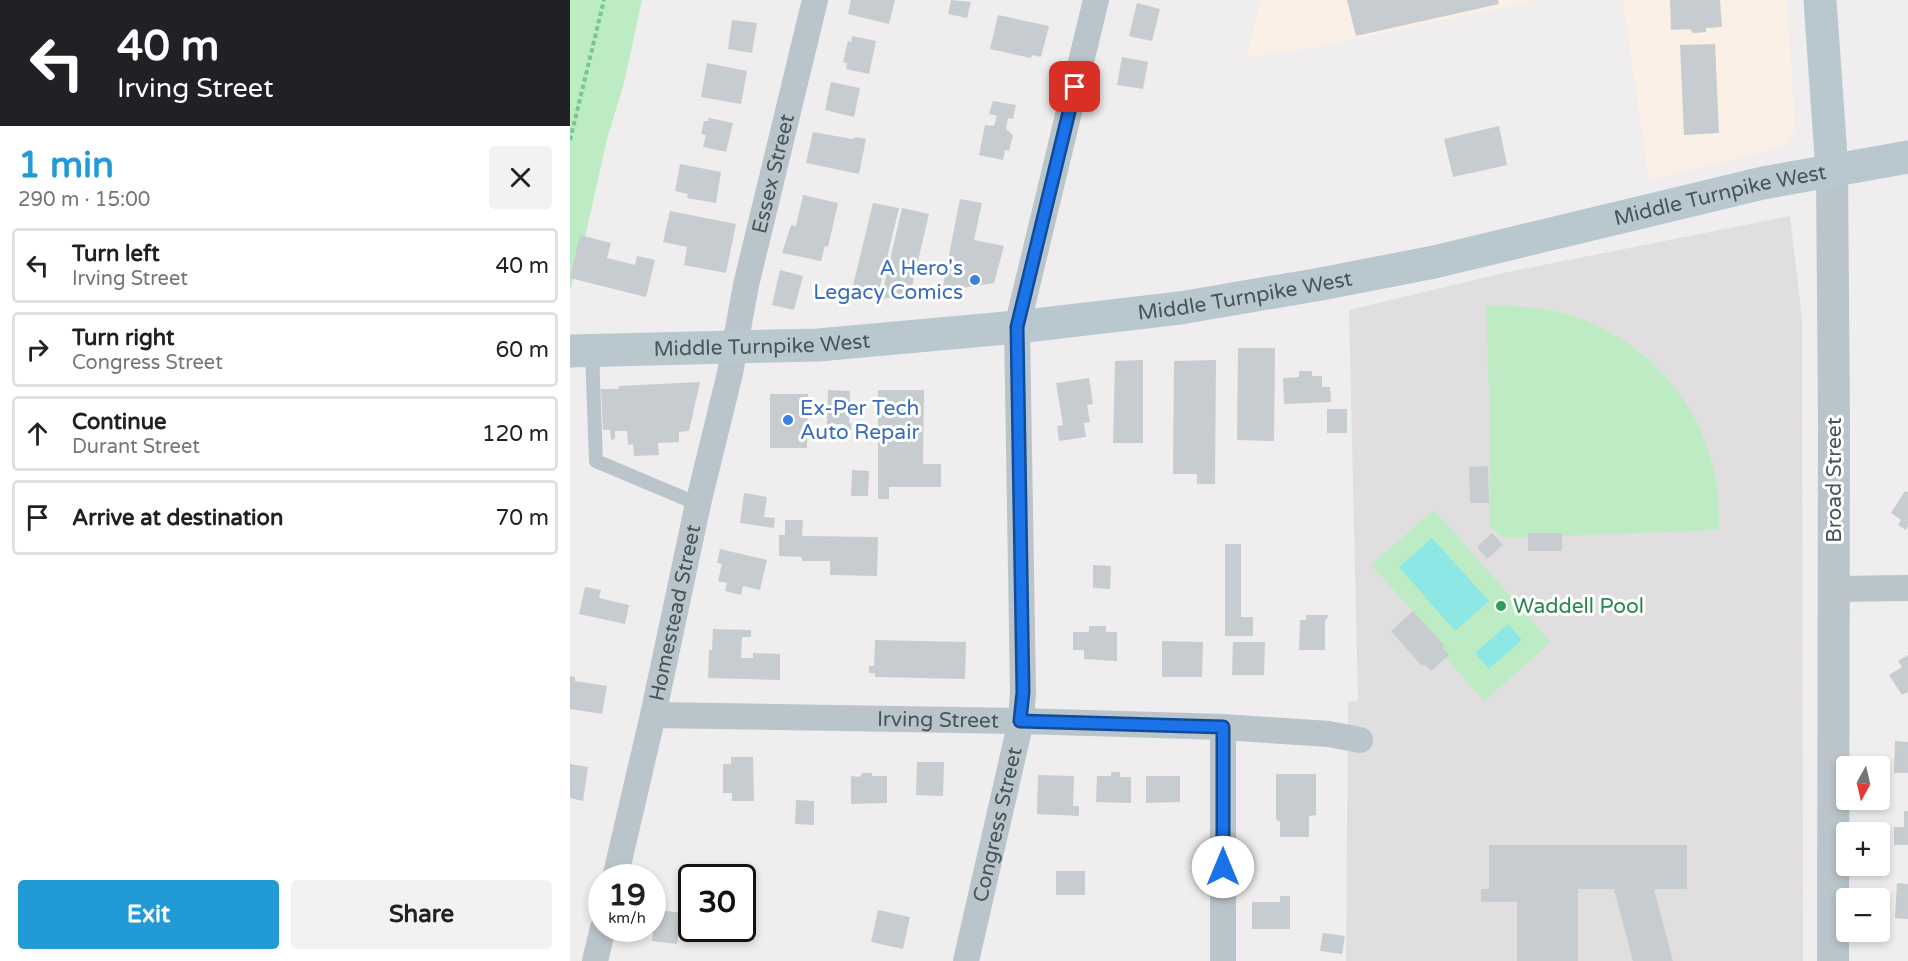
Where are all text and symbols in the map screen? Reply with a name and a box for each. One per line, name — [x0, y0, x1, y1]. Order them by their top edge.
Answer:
text: 40 m — [117, 21, 219, 72]
icon: left — [18, 24, 96, 102]
pin — [1049, 61, 1100, 112]
icon: arrive — [1058, 70, 1091, 103]
text: Irving Street — [117, 72, 273, 105]
street label: Essex Street — [747, 111, 800, 236]
text: 1 min — [18, 144, 114, 187]
button: close — [489, 146, 552, 209]
street label: Middle Turnpike West — [1611, 160, 1828, 231]
text: 290 m · 15:00 — [18, 188, 150, 212]
text: Turn left — [72, 241, 160, 267]
icon: left — [21, 249, 54, 282]
text: 40 m — [495, 253, 549, 279]
place label: A Hero's Legacy Comics — [813, 256, 963, 305]
street label: Middle Turnpike West — [1136, 266, 1354, 326]
text: Irving Street — [72, 267, 188, 291]
marker: A Hero's Legacy Comics — [968, 273, 982, 287]
text: Turn right — [72, 325, 174, 351]
street label: Middle Turnpike West — [653, 328, 871, 362]
icon: right — [21, 333, 54, 366]
text: 60 m — [495, 337, 549, 363]
text: Congress Street — [72, 351, 223, 375]
place label: Ex-Per Tech Auto Repair — [800, 396, 919, 445]
text: Continue — [72, 409, 167, 435]
marker: Ex-Per Tech Auto Repair — [781, 413, 795, 427]
icon: ahead — [21, 417, 54, 450]
street label: Broad Street — [1822, 417, 1847, 543]
text: 120 m — [482, 421, 549, 447]
text: Durant Street — [72, 435, 200, 459]
icon: arrive — [21, 501, 54, 534]
text: Arrive at destination — [72, 505, 283, 531]
text: 70 m — [495, 505, 549, 531]
street label: Homestead Street — [644, 522, 706, 703]
place label: Waddell Pool — [1513, 594, 1644, 619]
marker: Waddell Pool — [1494, 599, 1508, 613]
street label: Irving Street — [877, 707, 999, 734]
street label: Congress Street — [968, 745, 1028, 905]
north arrow — [1836, 756, 1890, 810]
map controls — [1836, 756, 1890, 942]
button: + — [1836, 822, 1890, 876]
position arrow — [1191, 835, 1255, 899]
speed limit sign: 30 — [678, 864, 756, 942]
text: 19 — [608, 877, 646, 914]
button: Exit — [18, 880, 279, 949]
button: Share — [291, 880, 552, 949]
button: − — [1836, 888, 1890, 942]
text: km/h — [608, 909, 646, 927]

